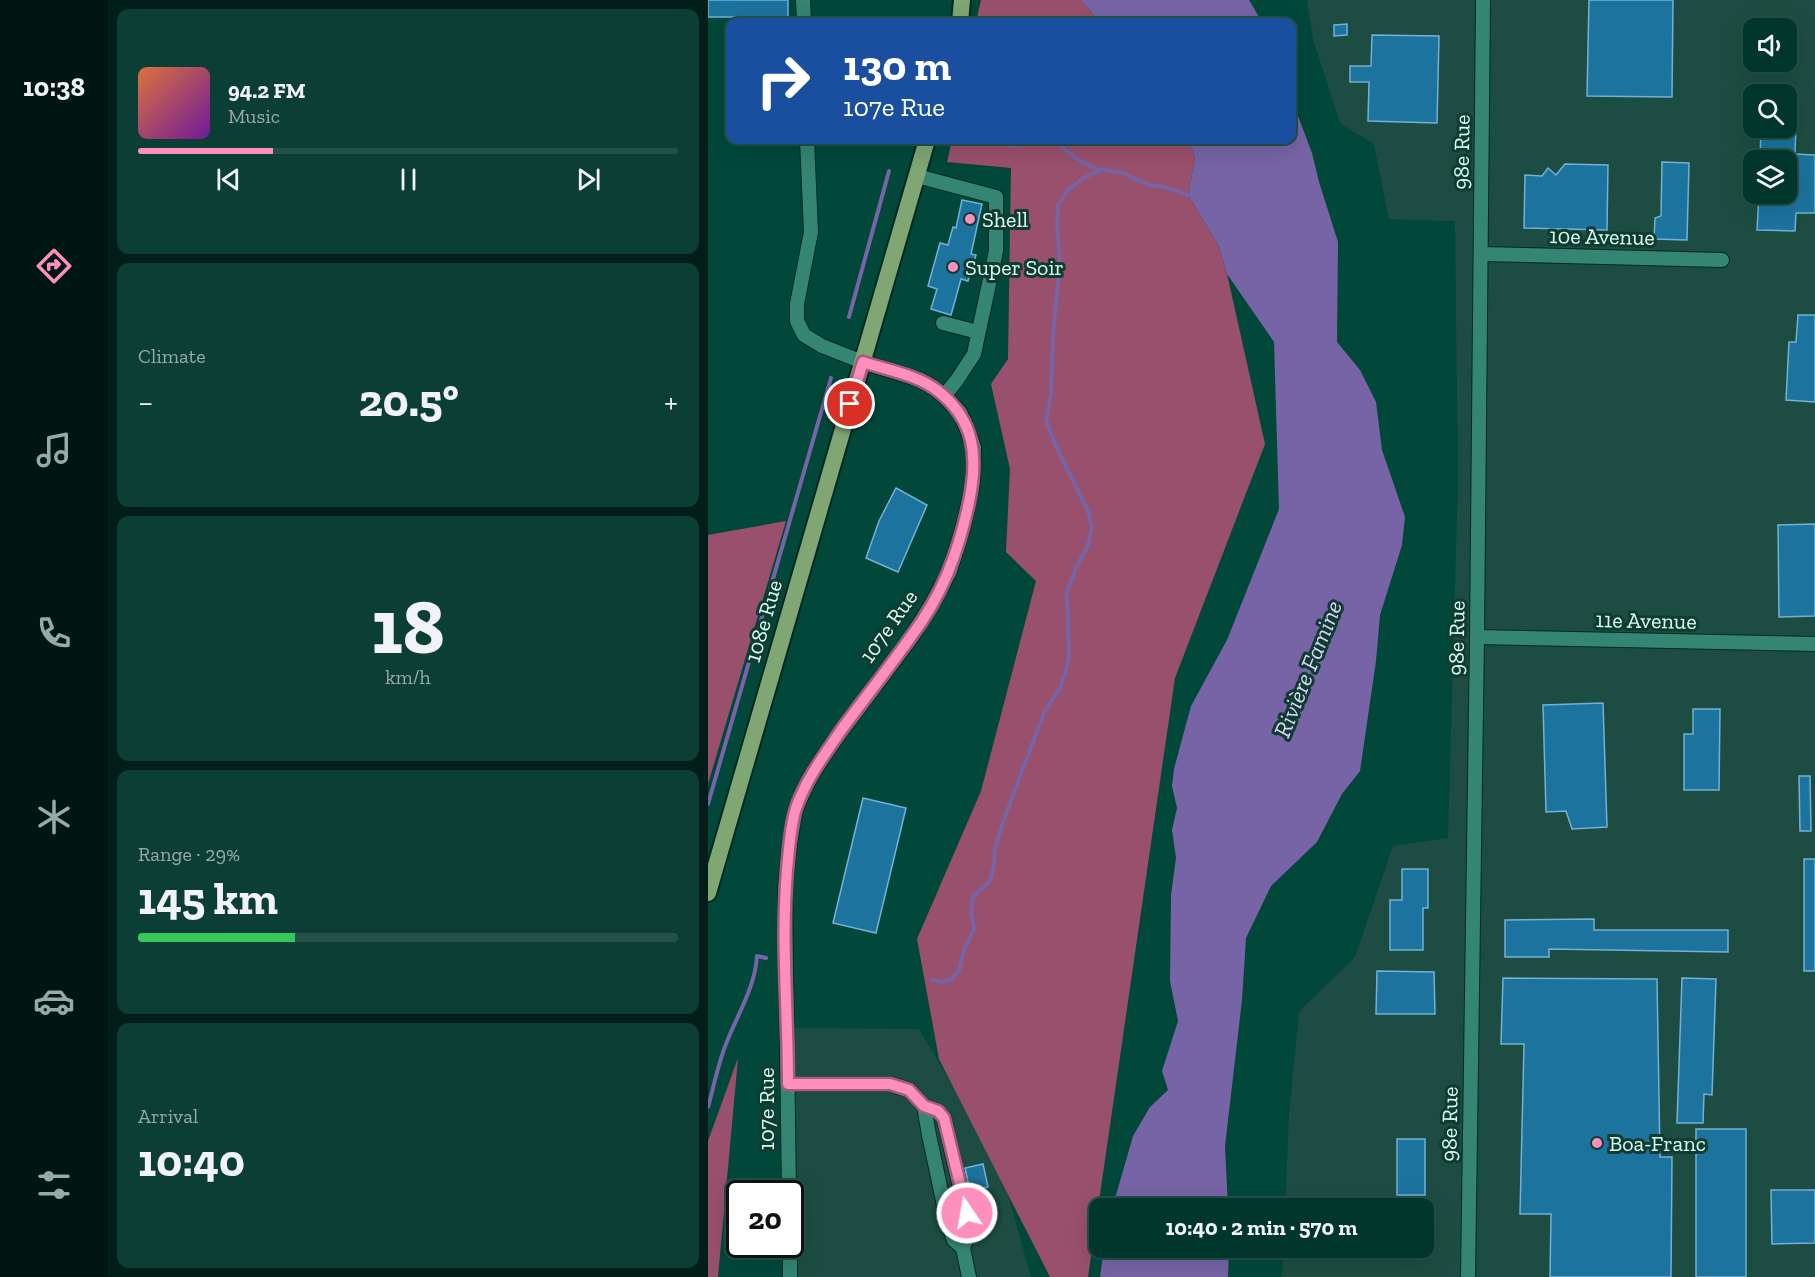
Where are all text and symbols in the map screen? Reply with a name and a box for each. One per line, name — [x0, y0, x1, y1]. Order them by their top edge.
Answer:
map controls — [1743, 18, 1797, 204]
button: sound — [1743, 18, 1797, 72]
text: 130 m — [843, 40, 951, 91]
icon: right — [744, 42, 822, 120]
text: 10:38 — [23, 71, 85, 103]
text: 94.2 FM — [228, 77, 306, 104]
button: search — [1743, 84, 1797, 138]
text: 107e Rue — [843, 91, 945, 123]
text: Music — [228, 104, 280, 128]
street label: 98e Rue — [1447, 114, 1476, 190]
button: layers — [1743, 150, 1797, 204]
icon: previous — [212, 163, 245, 196]
icon: pause — [392, 163, 425, 196]
icon: next — [572, 163, 605, 196]
place label: Shell — [982, 206, 1028, 233]
marker: Shell — [963, 212, 977, 226]
street label: 10e Avenue — [1549, 222, 1655, 251]
icon: directions — [33, 245, 75, 287]
place label: Super Soir — [965, 254, 1064, 281]
marker: Super Soir — [946, 260, 960, 274]
text: Climate — [138, 344, 206, 368]
text: 20.5° — [359, 374, 459, 428]
pin — [824, 378, 875, 429]
text: − — [138, 382, 153, 421]
text: + — [664, 382, 678, 421]
icon: arrive — [833, 387, 866, 420]
icon: music — [33, 429, 75, 471]
street label: 108e Rue — [739, 577, 788, 666]
text: 18 — [371, 579, 445, 673]
street label: 107e Rue — [854, 585, 923, 668]
water label: Rivière Famine — [1267, 596, 1348, 741]
street label: 98e Rue — [1442, 600, 1471, 676]
street label: 11e Avenue — [1595, 606, 1697, 635]
icon: phone — [33, 612, 75, 654]
text: km/h — [385, 665, 431, 689]
icon: climate — [33, 796, 75, 838]
text: Range · 29% — [138, 842, 240, 866]
text: 145 km — [138, 872, 278, 926]
icon: car — [33, 980, 75, 1022]
street label: 107e Rue — [753, 1067, 780, 1151]
street label: 98e Rue — [1435, 1086, 1464, 1162]
text: Arrival — [138, 1104, 198, 1128]
place label: Boa-Franc — [1609, 1130, 1706, 1157]
text: 10:40 — [138, 1134, 245, 1188]
marker: Boa-Franc — [1590, 1136, 1604, 1150]
icon: filters — [33, 1164, 75, 1206]
speed limit sign: 20 — [726, 1180, 804, 1258]
position arrow — [935, 1181, 999, 1245]
text: 10:40 · 2 min · 570 m — [1165, 1214, 1358, 1241]

